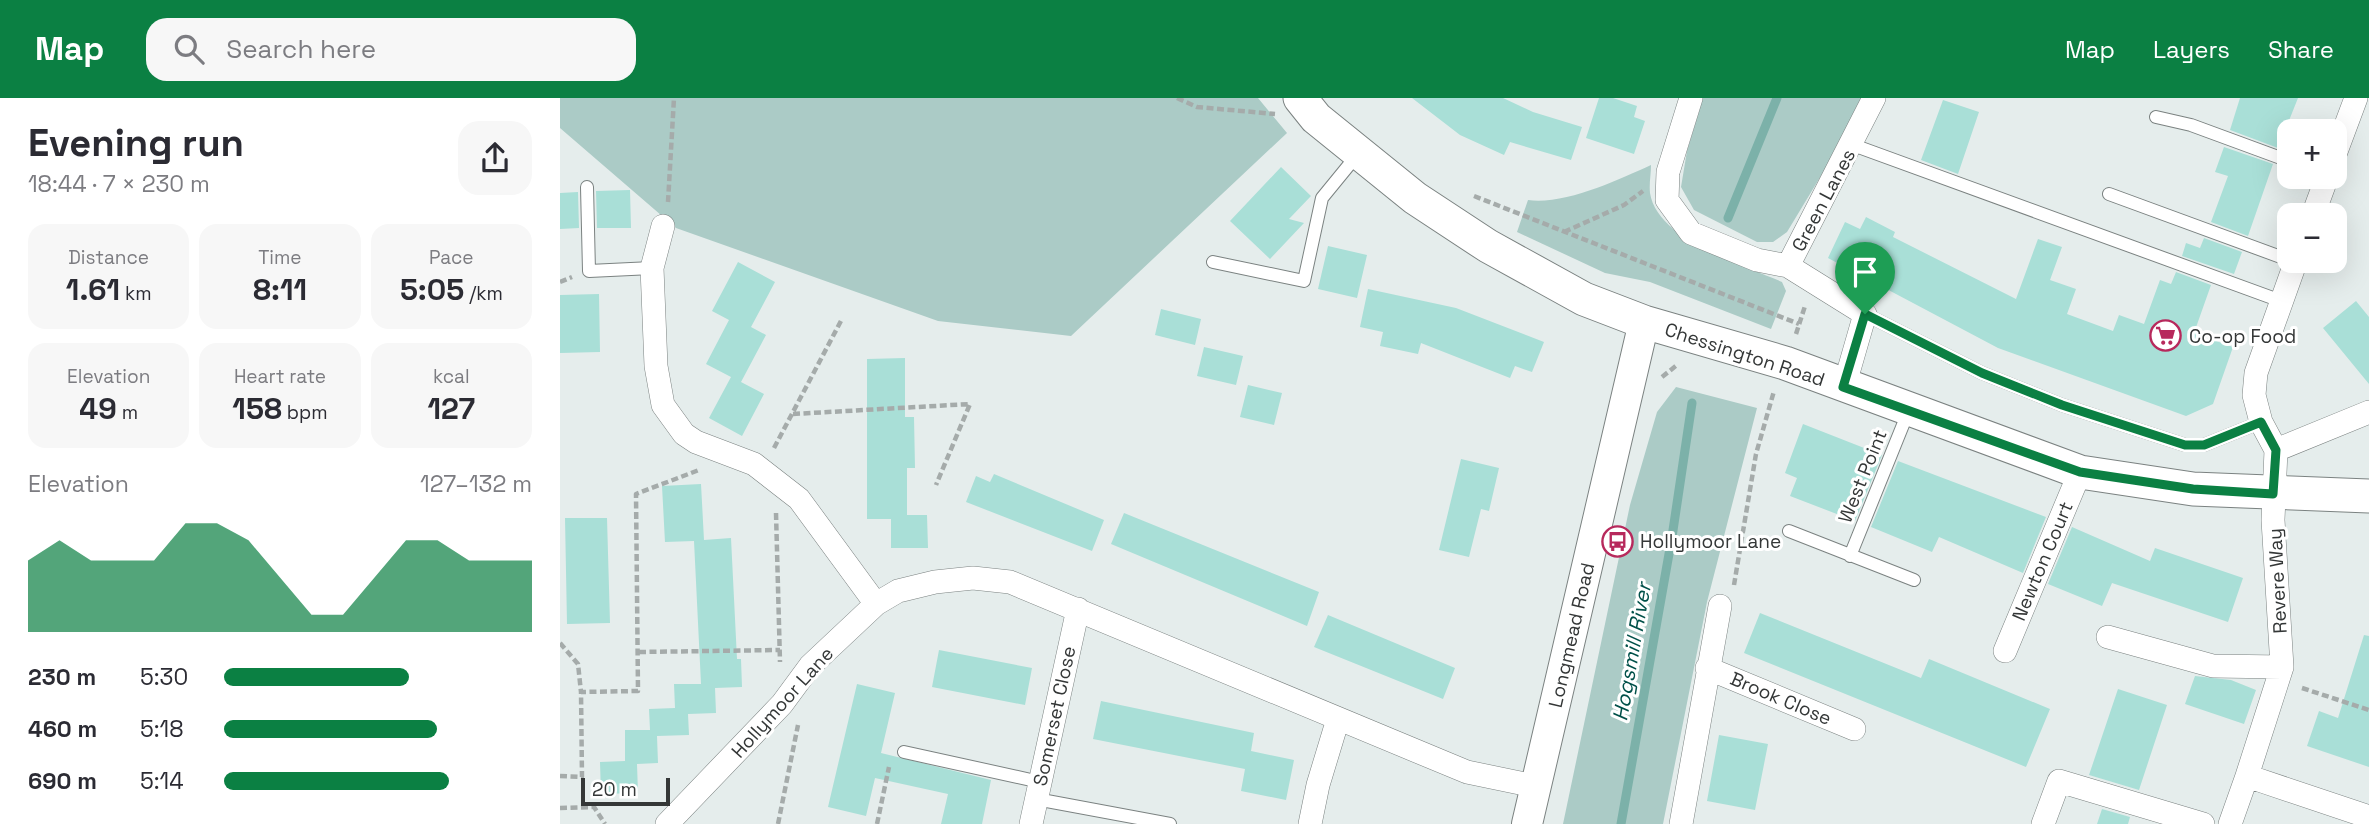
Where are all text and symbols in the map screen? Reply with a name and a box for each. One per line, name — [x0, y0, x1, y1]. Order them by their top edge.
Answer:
search box — [146, 18, 636, 81]
text: Map — [35, 28, 104, 70]
icon: search — [170, 30, 208, 68]
text: Search here — [226, 32, 376, 66]
text: Map — [2065, 34, 2115, 65]
text: Layers — [2153, 34, 2230, 65]
text: Share — [2268, 34, 2334, 65]
text: Evening run — [28, 119, 244, 167]
map controls — [2277, 119, 2347, 273]
button: + — [2277, 119, 2347, 189]
button: share — [458, 121, 532, 195]
street label: Green Lanes — [1786, 145, 1861, 256]
text: 18:44 · 7 × 230 m — [28, 169, 210, 199]
button: − — [2277, 203, 2347, 273]
pin — [1835, 242, 1895, 314]
text: Distance — [68, 245, 149, 270]
text: Time — [258, 245, 302, 270]
text: Pace — [429, 245, 474, 270]
icon: arrive — [1846, 253, 1884, 291]
text: 1.61 — [66, 270, 120, 309]
text: 8:11 — [253, 270, 307, 309]
text: 5:05 — [400, 270, 464, 309]
text: km — [120, 281, 151, 306]
text: /km — [464, 281, 503, 306]
street label: Chessington Road — [1662, 317, 1828, 392]
supermarket icon: Co-op Food — [2149, 319, 2183, 353]
place label: Co-op Food — [2189, 324, 2296, 349]
text: Elevation — [67, 364, 150, 389]
text: Heart rate — [234, 364, 326, 389]
text: kcal — [433, 364, 470, 389]
text: 49 — [79, 389, 117, 428]
text: 158 — [232, 389, 282, 428]
text: 127 — [427, 389, 475, 428]
text: m — [117, 400, 138, 425]
text: bpm — [282, 400, 328, 425]
street label: West Point — [1832, 426, 1893, 527]
text: Elevation — [28, 469, 129, 499]
text: 127–132 m — [420, 469, 532, 499]
street label: Newton Court — [2006, 498, 2079, 625]
bus stop icon: Hollymoor Lane — [1600, 524, 1634, 558]
street label: Revere Way — [2262, 528, 2293, 634]
place label: Hollymoor Lane — [1640, 529, 1781, 554]
street label: Longmead Road — [1543, 560, 1600, 710]
water label: Hogsmill River — [1606, 579, 1657, 723]
street label: Hollymoor Lane — [726, 641, 839, 763]
street label: Somerset Close — [1027, 644, 1082, 788]
text: 230 m — [28, 662, 96, 692]
text: 5:30 — [140, 662, 188, 692]
street label: Brook Close — [1726, 666, 1835, 731]
text: 460 m — [28, 714, 97, 744]
text: 5:18 — [140, 714, 184, 744]
text: 690 m — [28, 766, 97, 796]
text: 5:14 — [140, 766, 184, 796]
scale bar — [581, 775, 670, 807]
text: 20 m — [592, 777, 637, 802]

